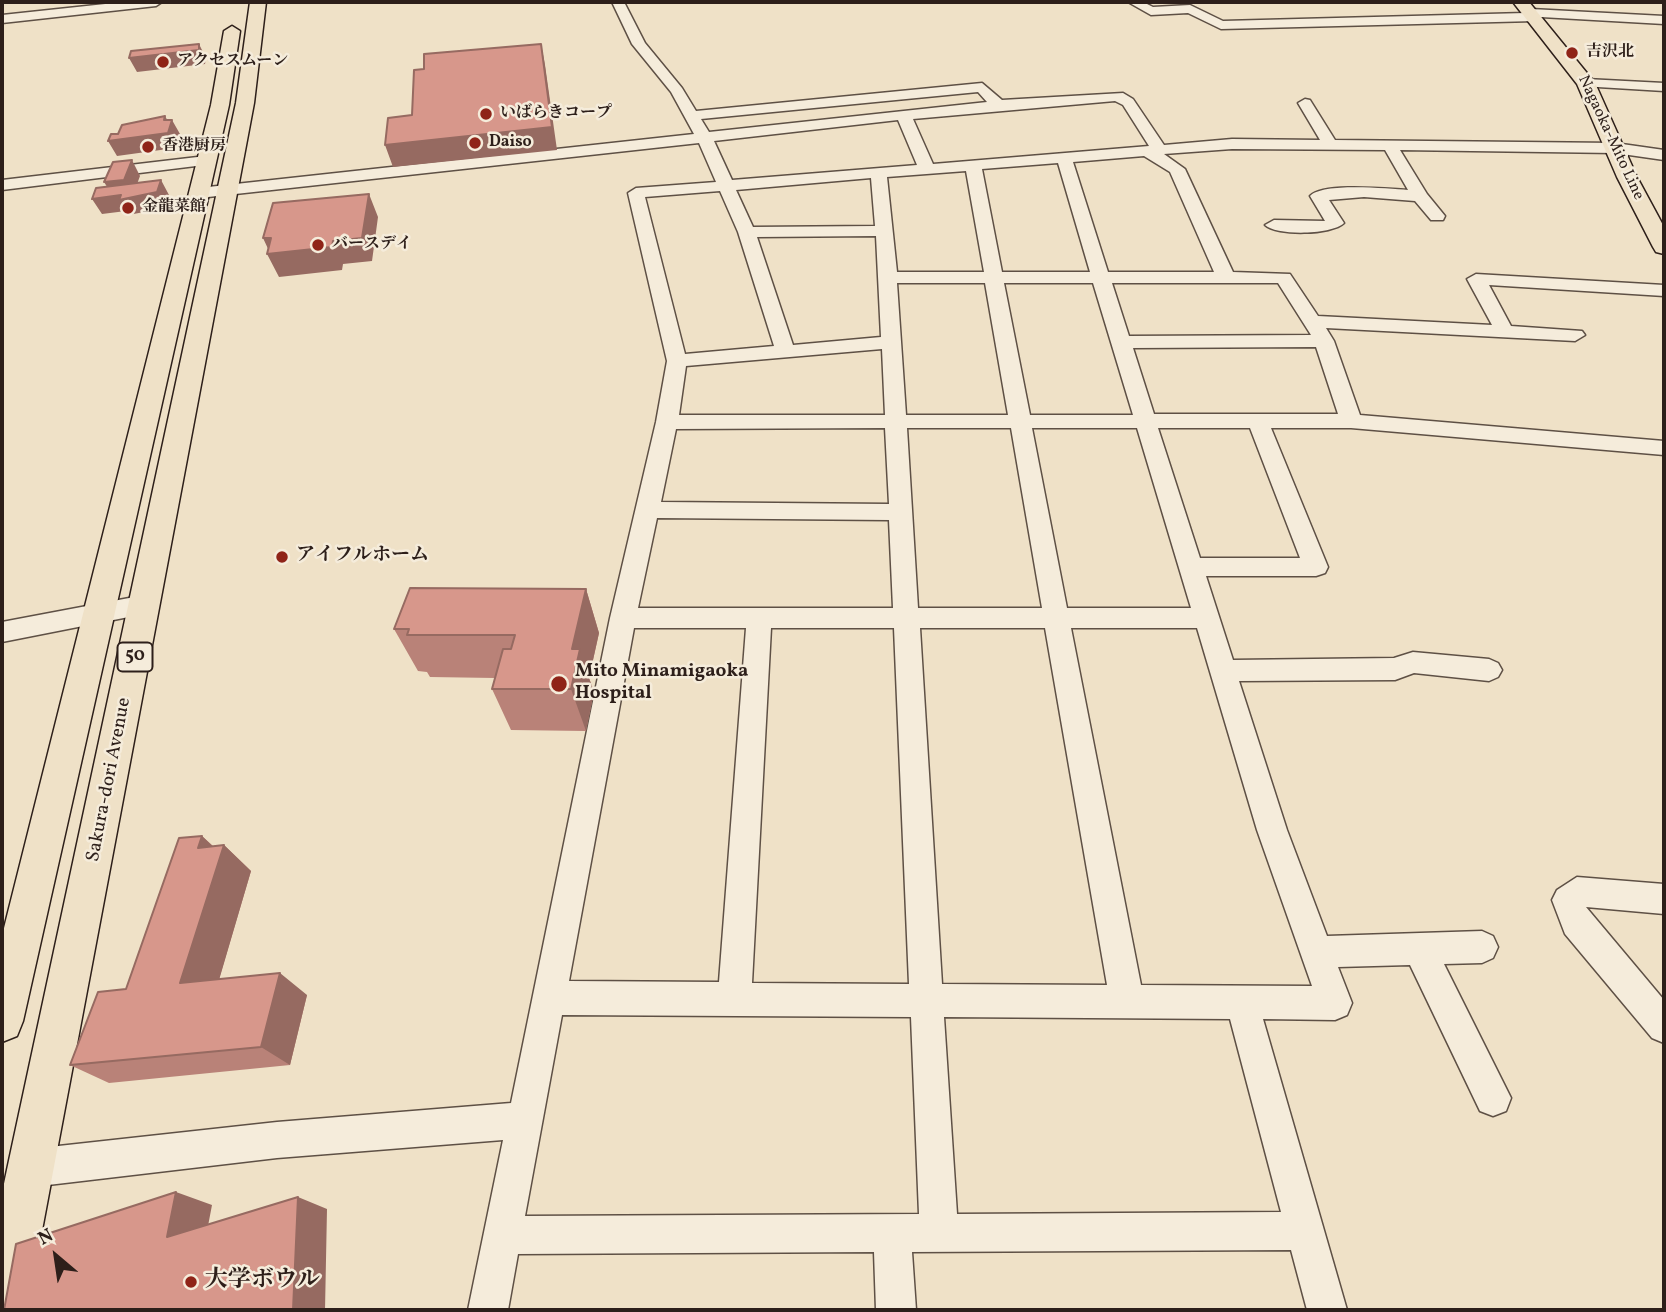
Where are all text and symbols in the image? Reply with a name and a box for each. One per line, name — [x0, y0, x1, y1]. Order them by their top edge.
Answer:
place label: 吉沢北 — [1586, 43, 1634, 63]
marker: 吉沢北 — [1564, 45, 1580, 61]
place label: アクセスムーン — [177, 52, 288, 72]
marker: アクセスムーン — [155, 54, 171, 70]
street label: Nagaoka-Mito Line — [1573, 73, 1647, 203]
place label: いばらきコープ — [500, 104, 612, 124]
marker: いばらきコープ — [478, 106, 494, 122]
place label: Daiso — [489, 133, 532, 153]
marker: Daiso — [467, 135, 483, 151]
place label: 香港厨房 — [162, 137, 226, 157]
marker: 香港厨房 — [140, 139, 156, 155]
place label: 金龍菜館 — [142, 198, 206, 218]
marker: 金龍菜館 — [120, 200, 136, 216]
place label: バースデイ — [332, 235, 412, 255]
marker: バースデイ — [310, 237, 326, 253]
place label: アイフルホーム — [296, 546, 429, 568]
marker: アイフルホーム — [274, 549, 290, 565]
road number: 50 — [118, 642, 152, 672]
place label: Mito Minamigaoka Hospital — [575, 662, 748, 706]
marker: Mito Minamigaoka Hospital — [549, 674, 569, 694]
street label: Sakura-dori Avenue — [83, 696, 137, 864]
north arrow — [21, 1221, 91, 1291]
text: N — [33, 1223, 58, 1252]
place label: 大学ボウル — [205, 1268, 320, 1296]
marker: 大学ボウル — [183, 1274, 199, 1290]

